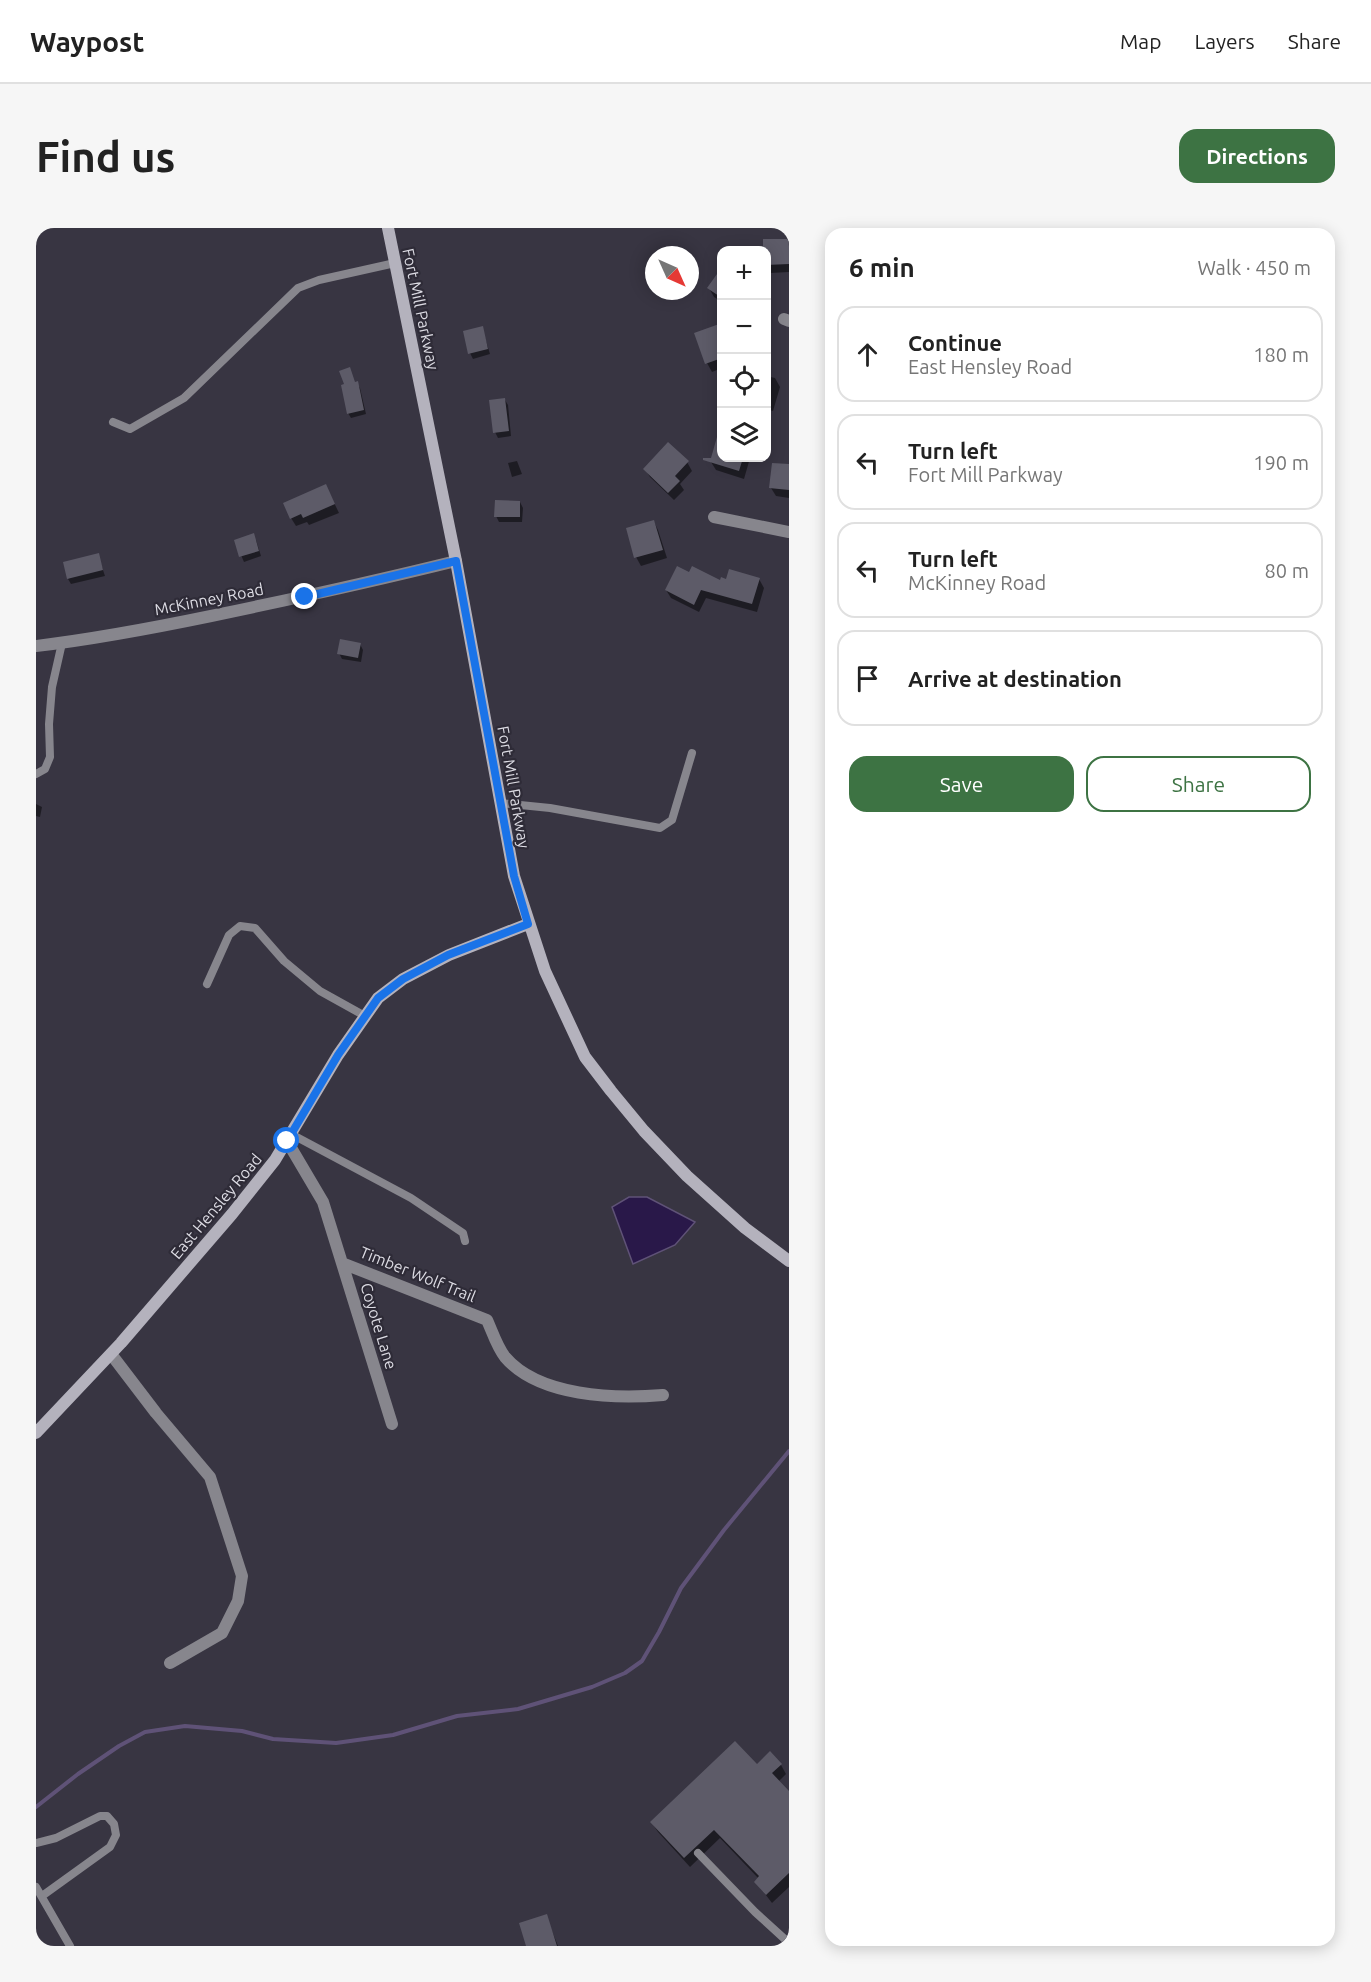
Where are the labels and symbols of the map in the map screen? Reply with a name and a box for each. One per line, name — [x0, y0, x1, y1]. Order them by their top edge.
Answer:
north arrow — [645, 246, 699, 300]
street label: Fort Mill Parkway — [399, 247, 443, 372]
street label: McKinney Road — [153, 580, 265, 618]
route end — [291, 583, 317, 609]
street label: Fort Mill Parkway — [494, 724, 534, 850]
route start — [273, 1127, 299, 1153]
street label: East Hensley Road — [167, 1150, 265, 1262]
street label: Timber Wolf Trail — [357, 1243, 479, 1305]
street label: Coyote Lane — [357, 1281, 401, 1371]

